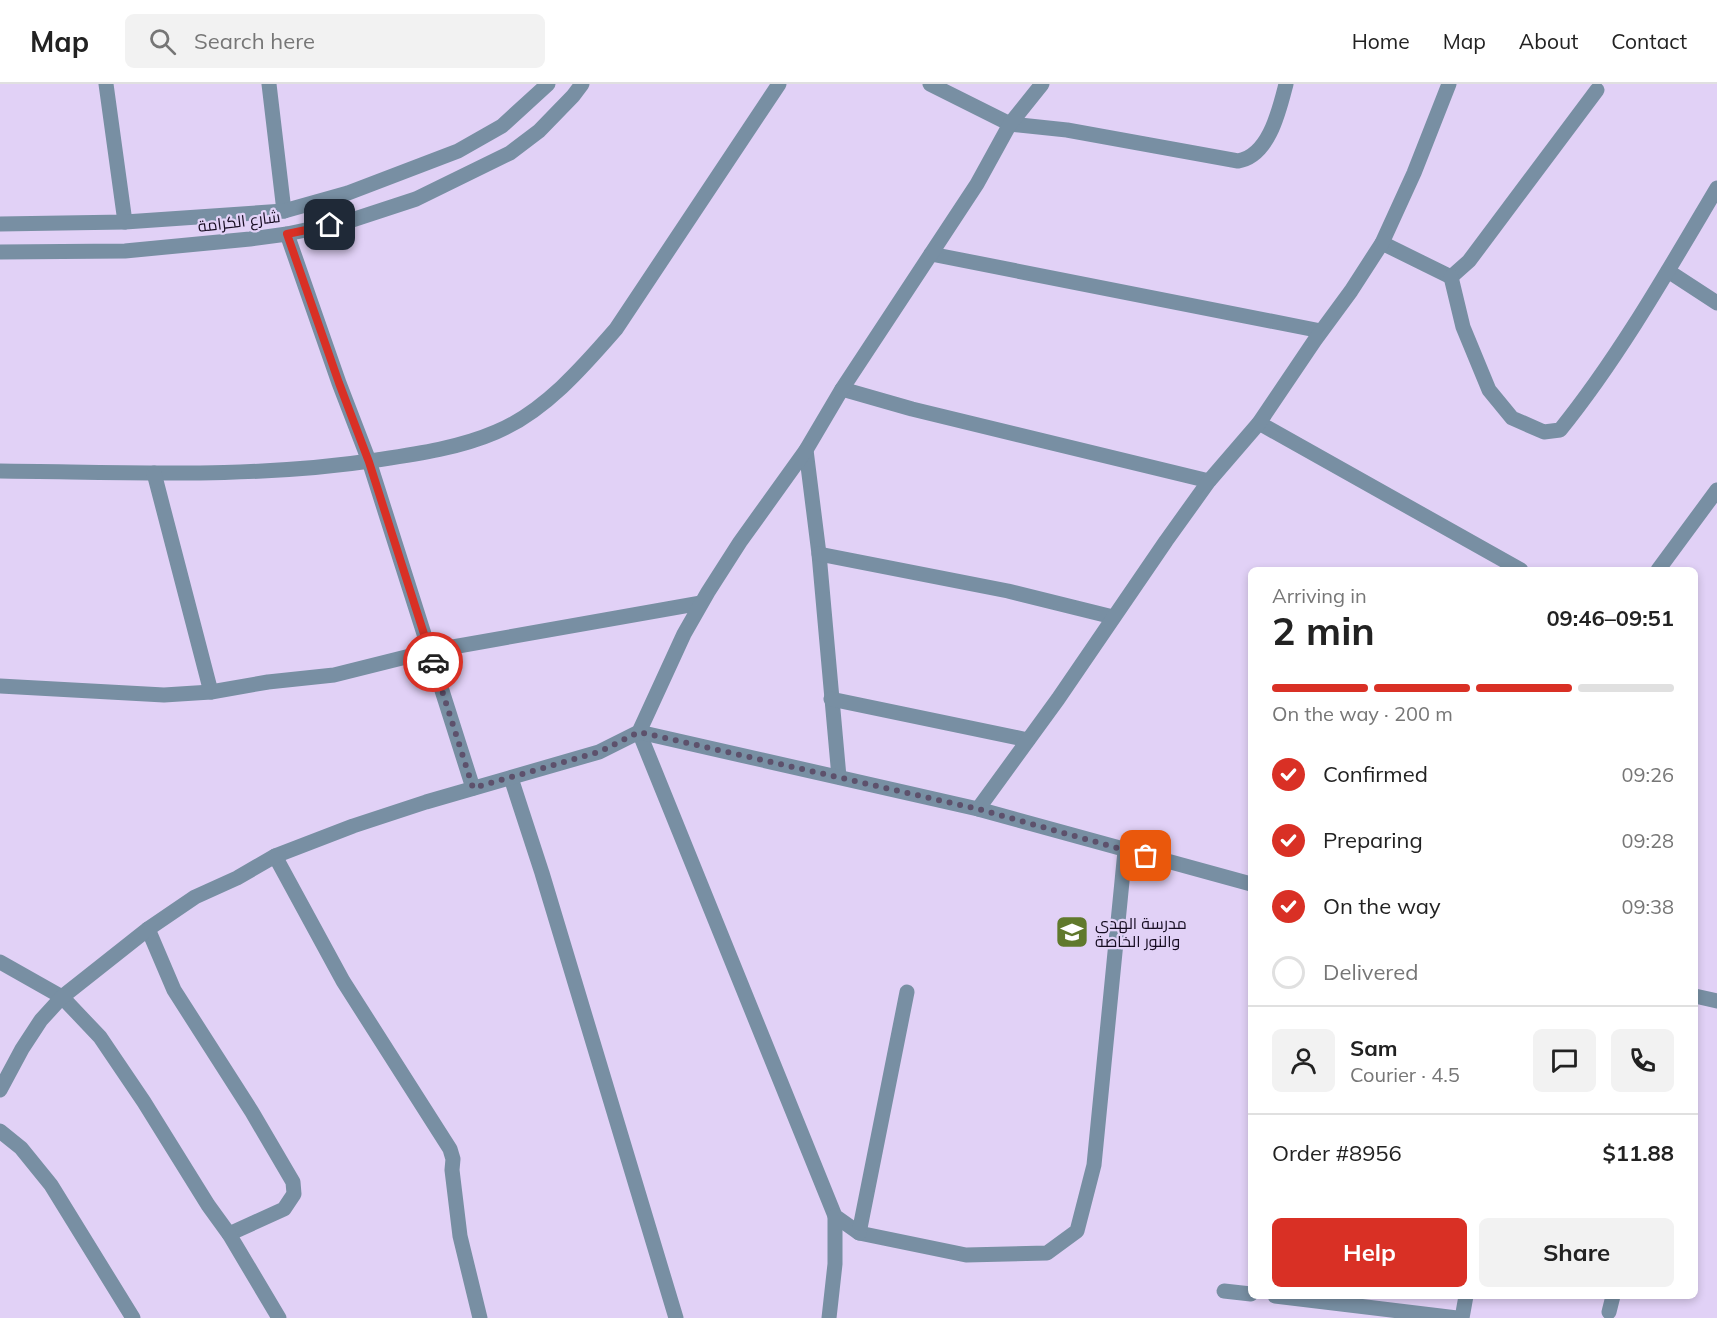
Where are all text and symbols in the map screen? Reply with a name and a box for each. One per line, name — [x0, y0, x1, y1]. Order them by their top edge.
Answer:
search box — [125, 14, 545, 68]
text: Map — [30, 24, 89, 59]
icon: search — [146, 25, 179, 58]
text: Search here — [194, 27, 315, 55]
text: Home — [1352, 28, 1410, 54]
text: Map — [1443, 28, 1486, 54]
text: About — [1519, 28, 1578, 54]
text: Contact — [1611, 28, 1687, 54]
pin — [304, 199, 355, 250]
street label: شارع الكرامة — [197, 206, 282, 238]
icon: home — [313, 208, 346, 241]
text: Arriving in — [1272, 583, 1367, 608]
text: 09:46–09:51 — [1546, 604, 1674, 632]
text: 2 min — [1272, 606, 1375, 655]
courier — [403, 632, 463, 692]
icon: car — [417, 646, 450, 679]
text: On the way · 200 m — [1272, 701, 1453, 726]
icon: check — [1272, 758, 1305, 791]
text: Confirmed — [1323, 760, 1428, 788]
text: 09:26 — [1621, 762, 1674, 787]
icon: check — [1272, 824, 1305, 857]
text: Preparing — [1323, 826, 1423, 854]
text: 09:28 — [1621, 828, 1674, 853]
pin — [1120, 830, 1171, 881]
icon: bag — [1129, 839, 1162, 872]
icon: check — [1272, 890, 1305, 923]
text: On the way — [1323, 892, 1441, 920]
text: 09:38 — [1621, 894, 1674, 919]
place label: مدرسة الهدى والنور الخاصة — [1095, 913, 1187, 951]
school or university icon: مدرسة الهدى والنور الخاصة — [1054, 914, 1090, 950]
text: Delivered — [1323, 958, 1418, 986]
button: person — [1272, 1029, 1335, 1092]
button: chat — [1533, 1029, 1596, 1092]
button: phone — [1611, 1029, 1674, 1092]
text: Sam — [1350, 1034, 1398, 1062]
text: Courier · 4.5 — [1350, 1062, 1460, 1087]
text: Order #8956 — [1272, 1139, 1402, 1167]
text: $11.88 — [1603, 1139, 1674, 1167]
button: Help — [1272, 1218, 1467, 1287]
button: Share — [1479, 1218, 1674, 1287]

